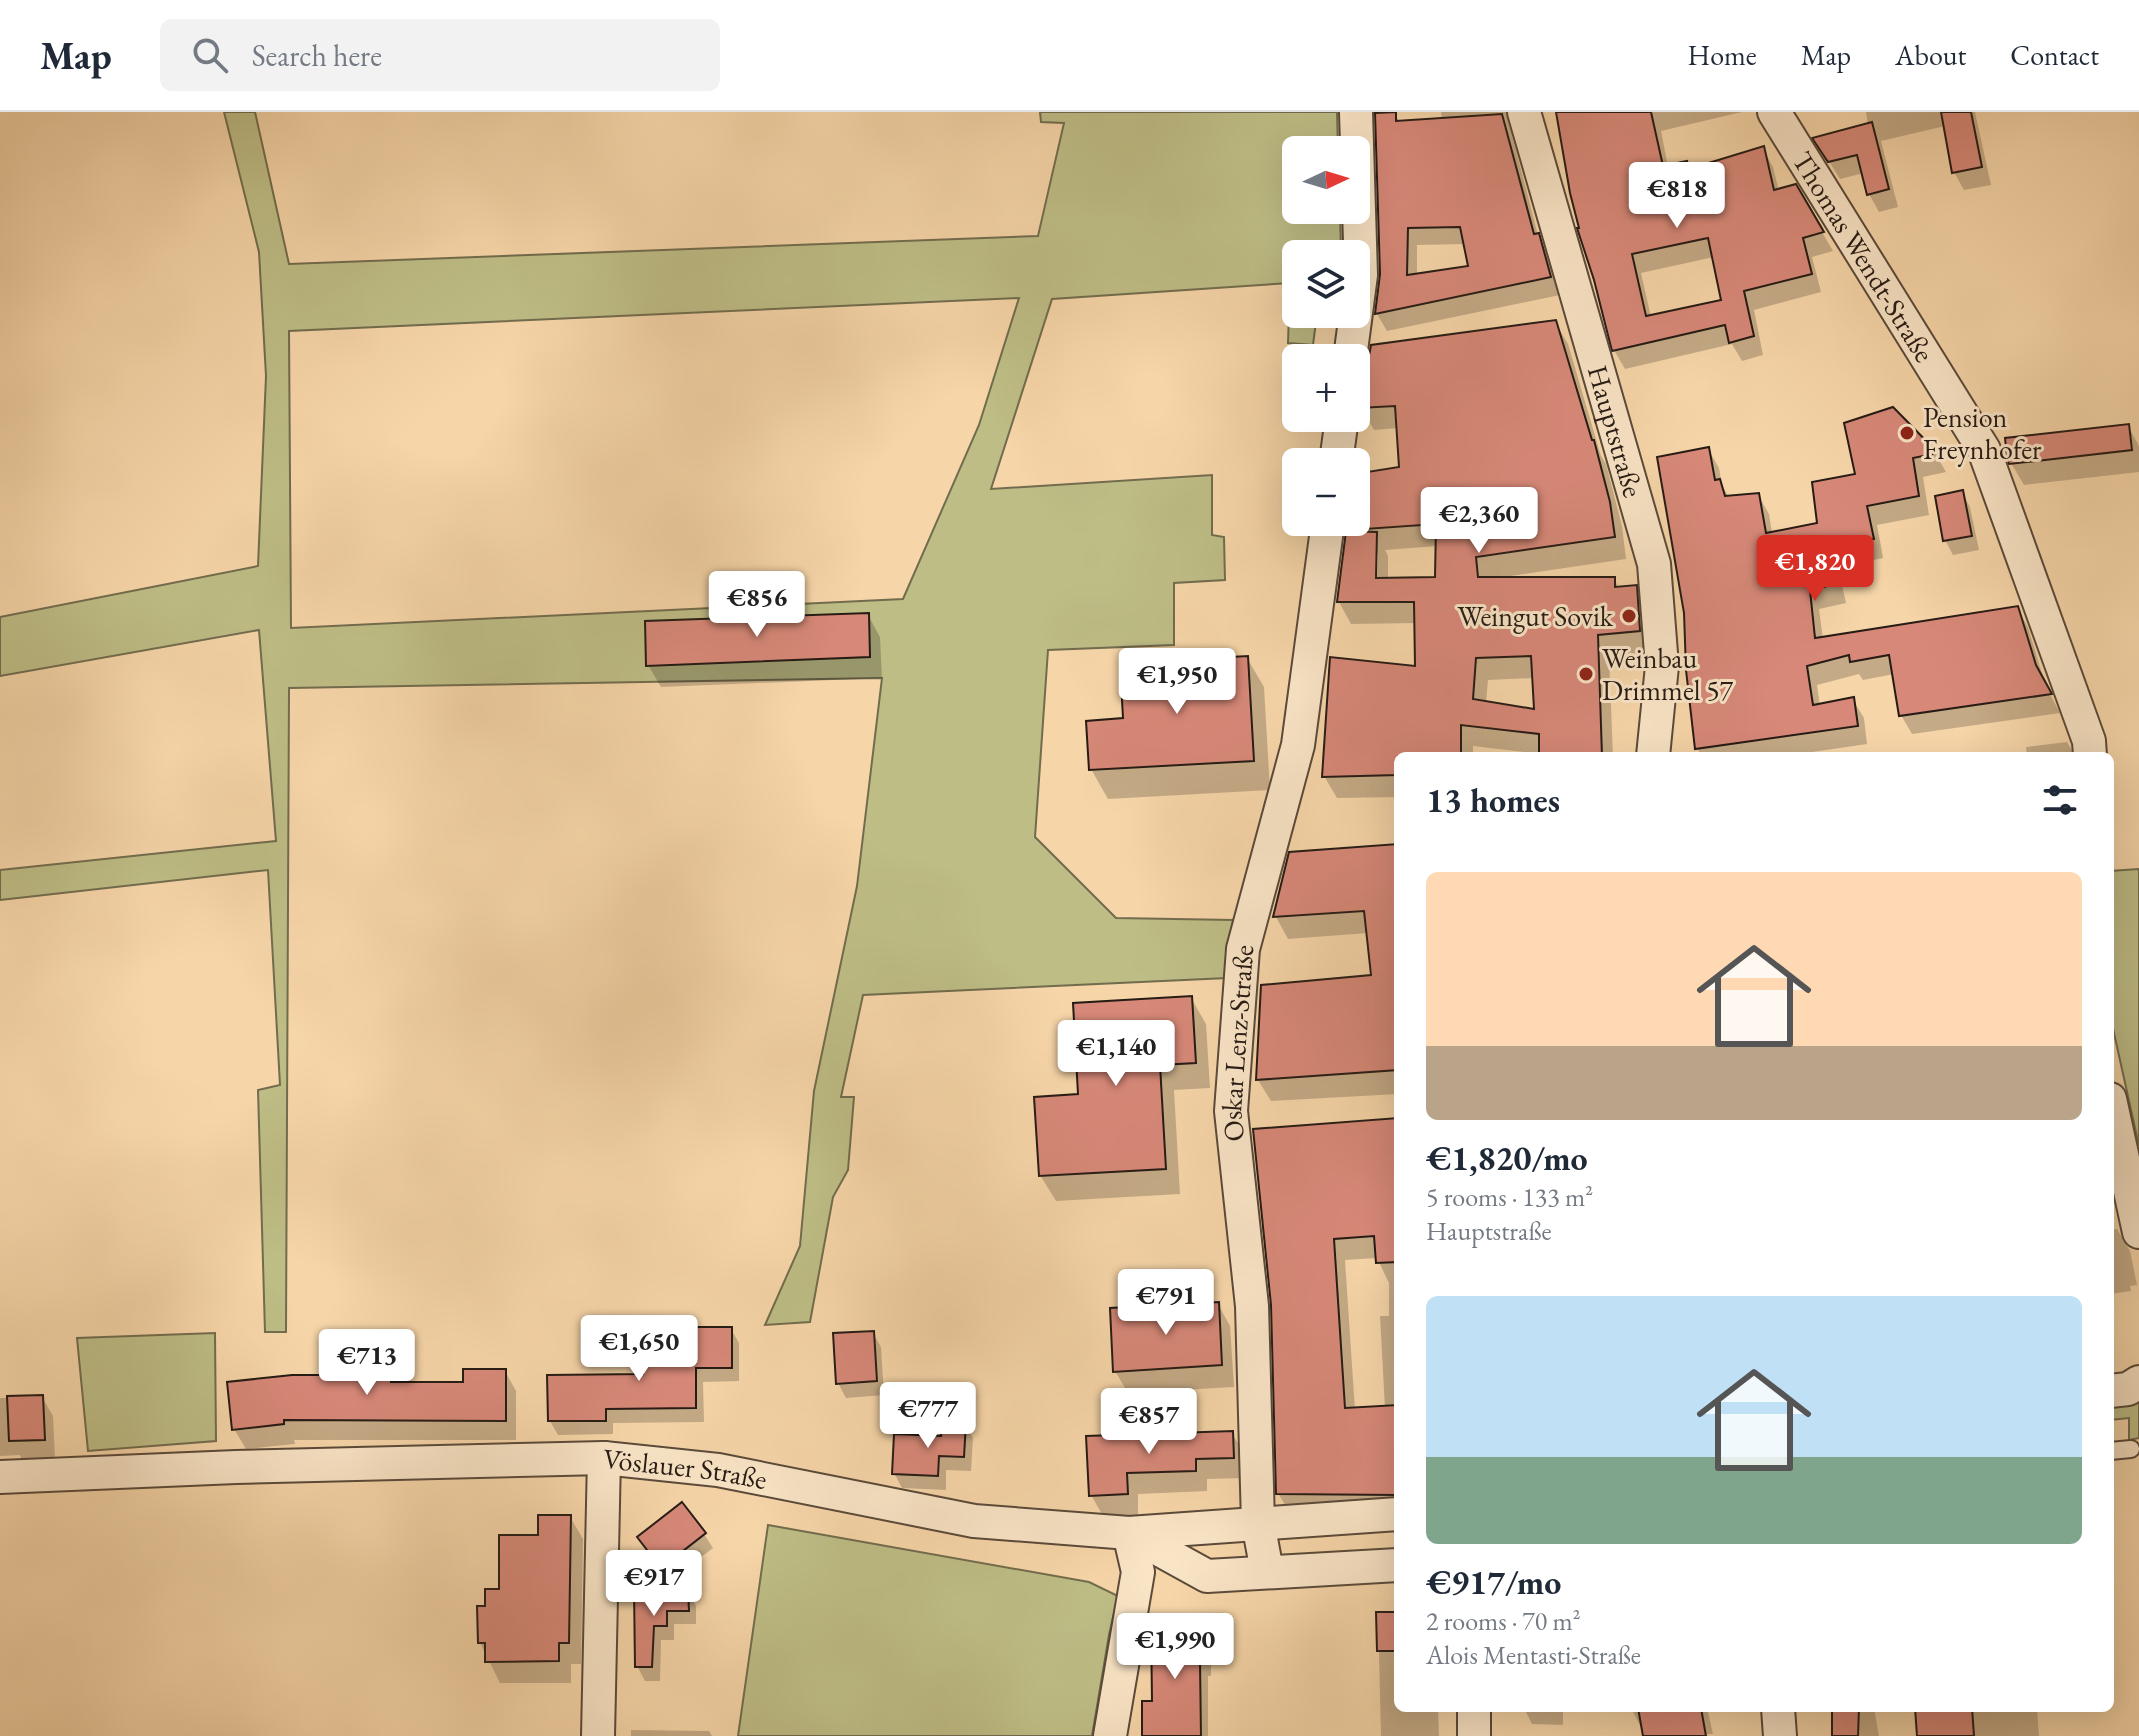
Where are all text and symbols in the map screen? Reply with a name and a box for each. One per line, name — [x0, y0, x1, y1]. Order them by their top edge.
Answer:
search box — [160, 19, 720, 91]
text: Map — [40, 31, 112, 80]
icon: search — [188, 33, 232, 77]
text: Search here — [252, 36, 382, 75]
text: Home — [1687, 37, 1757, 73]
text: Map — [1801, 37, 1851, 73]
text: About — [1895, 37, 1966, 73]
text: Contact — [2010, 37, 2099, 73]
north arrow — [1282, 136, 1370, 224]
map controls — [1282, 136, 1370, 536]
street label: Thomas Wendt-Straße — [1785, 144, 1943, 368]
pin: €818 — [1630, 162, 1724, 230]
text: €818 — [1647, 171, 1707, 205]
button: layers — [1282, 240, 1370, 328]
button: + — [1282, 344, 1370, 432]
street label: Hauptstraße — [1580, 361, 1652, 501]
place label: Pension Freynhofer — [1923, 399, 2042, 467]
marker: Pension Freynhofer — [1898, 424, 1916, 442]
button: − — [1282, 448, 1370, 536]
pin: €2,360 — [1414, 487, 1544, 555]
text: €2,360 — [1439, 496, 1519, 530]
pin: €1,820 — [1750, 535, 1880, 603]
text: €1,820 — [1775, 544, 1855, 578]
pin: €856 — [710, 571, 804, 639]
text: €856 — [727, 580, 787, 614]
place label: Weingut Sovik — [1458, 598, 1614, 634]
marker: Weingut Sovik — [1620, 607, 1638, 625]
place label: Weinbau Drimmel 57 — [1602, 640, 1734, 708]
pin: €1,950 — [1112, 648, 1242, 716]
text: €1,950 — [1137, 657, 1217, 691]
marker: Weinbau Drimmel 57 — [1577, 665, 1595, 683]
text: 13 homes — [1426, 778, 1560, 822]
icon: filters — [2038, 778, 2082, 822]
icon: home — [1682, 924, 1826, 1068]
street label: Oskar Lenz-Straße — [1213, 943, 1261, 1144]
pin: €1,140 — [1051, 1020, 1181, 1088]
text: €1,140 — [1076, 1029, 1156, 1063]
text: €1,820/mo — [1426, 1136, 1588, 1180]
text: 5 rooms · 133 m² — [1426, 1180, 1593, 1214]
text: Hauptstraße — [1426, 1214, 1552, 1248]
pin: €791 — [1119, 1269, 1213, 1337]
text: €791 — [1136, 1278, 1196, 1312]
pin: €1,650 — [574, 1315, 704, 1383]
text: €1,650 — [599, 1324, 679, 1358]
pin: €713 — [320, 1329, 414, 1397]
text: €713 — [337, 1338, 397, 1372]
icon: home — [1682, 1348, 1826, 1492]
pin: €777 — [881, 1382, 975, 1450]
pin: €857 — [1102, 1388, 1196, 1456]
text: €777 — [898, 1391, 958, 1425]
text: €857 — [1119, 1397, 1179, 1431]
street label: Vöslauer Straße — [601, 1440, 770, 1497]
pin: €917 — [607, 1550, 701, 1618]
text: €917 — [624, 1559, 684, 1593]
text: €917/mo — [1426, 1560, 1561, 1604]
text: 2 rooms · 70 m² — [1426, 1604, 1581, 1638]
pin: €1,990 — [1110, 1613, 1240, 1681]
text: €1,990 — [1135, 1622, 1215, 1656]
text: Alois Mentasti-Straße — [1426, 1638, 1641, 1672]

